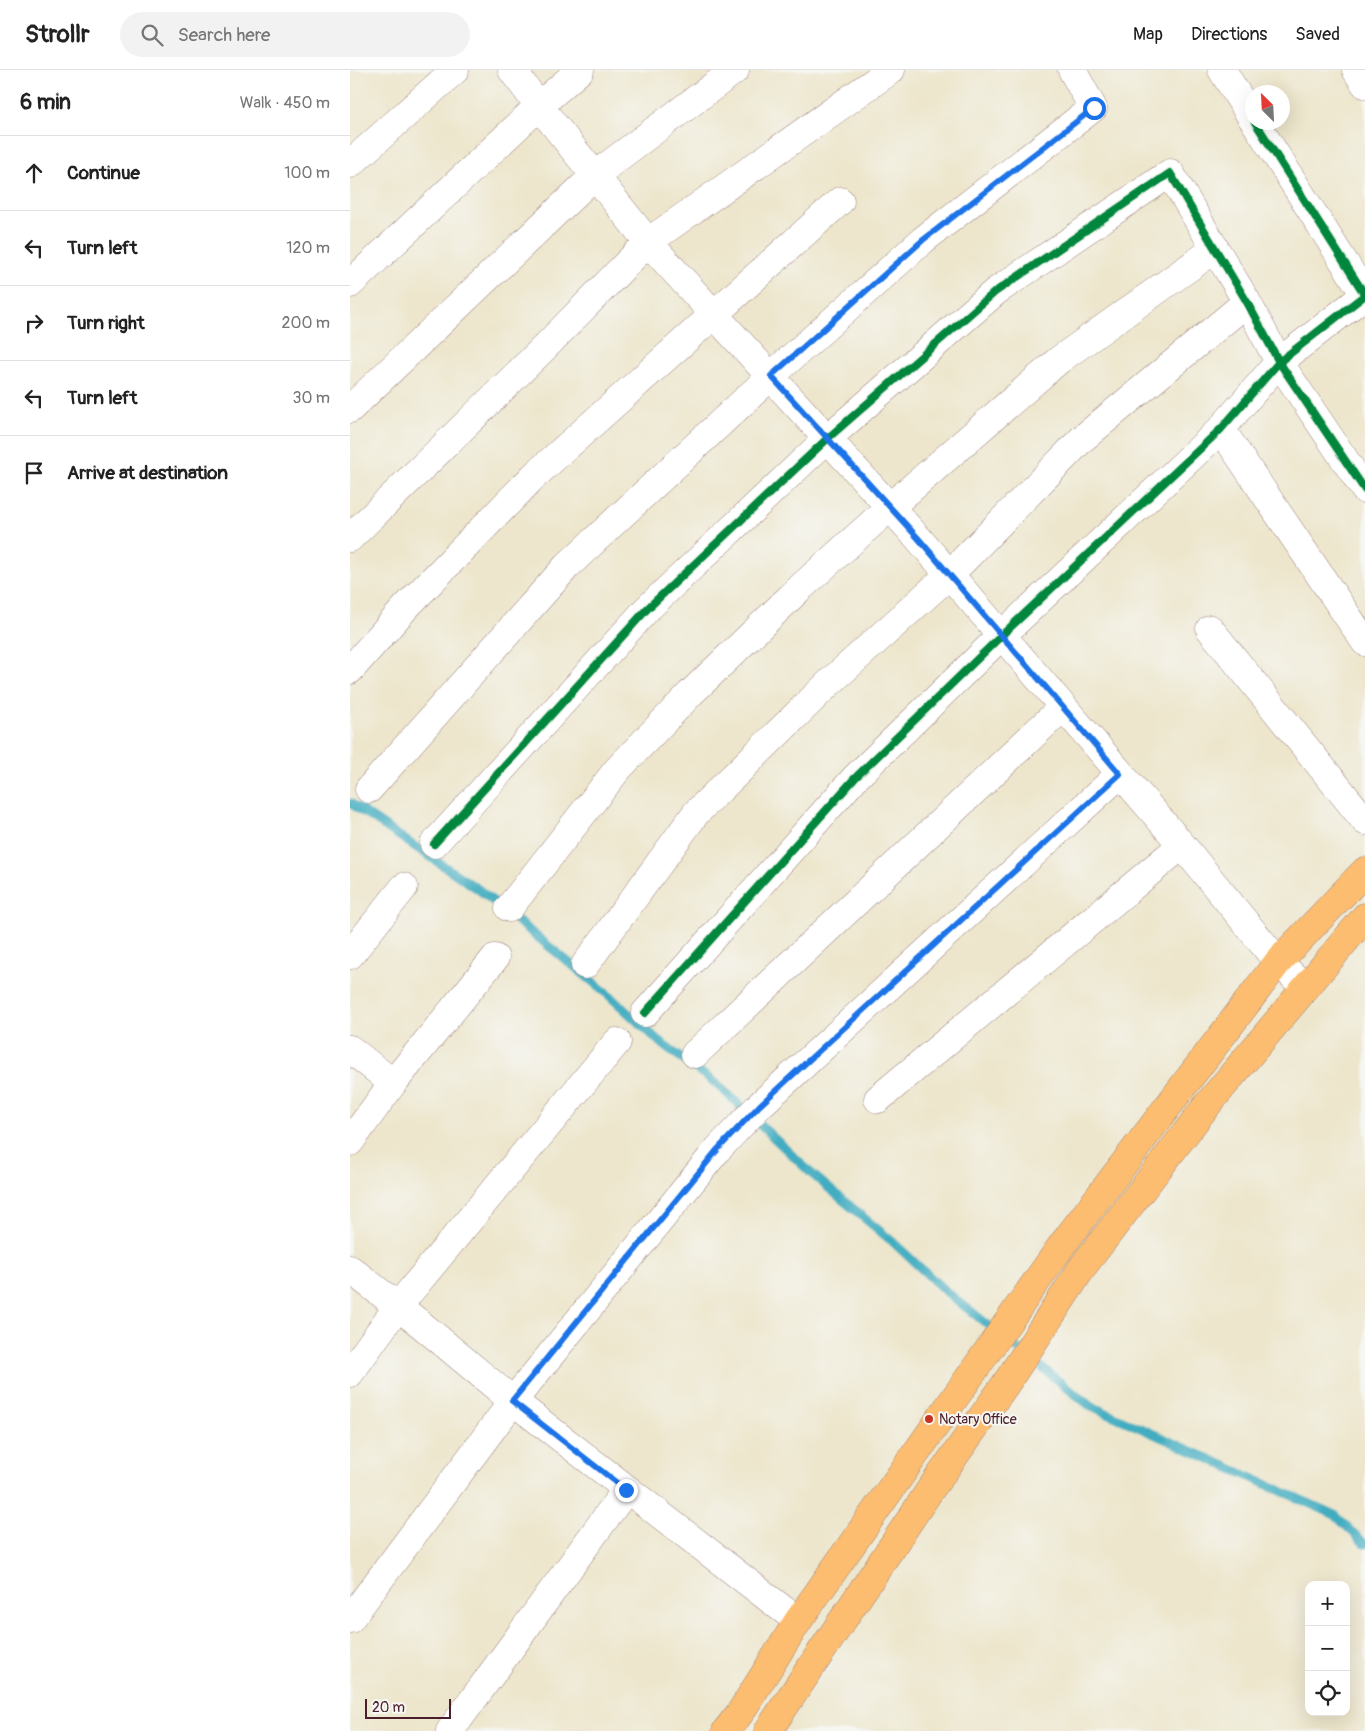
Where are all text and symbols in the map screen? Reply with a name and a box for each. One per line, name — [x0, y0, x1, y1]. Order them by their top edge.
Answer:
search box — [120, 12, 470, 57]
text: Strollr — [25, 20, 90, 49]
icon: search — [138, 21, 166, 49]
text: Search here — [178, 23, 270, 47]
text: Map — [1133, 23, 1163, 46]
text: Directions — [1191, 23, 1267, 46]
text: Saved — [1295, 23, 1340, 46]
north arrow — [1245, 85, 1290, 130]
text: 6 min — [20, 89, 71, 116]
text: Walk · 450 m — [240, 93, 330, 113]
route start — [1083, 97, 1106, 120]
icon: ahead — [20, 159, 48, 187]
text: Continue — [67, 161, 140, 185]
text: 100 m — [284, 163, 330, 183]
icon: left — [20, 234, 48, 262]
text: Turn left — [67, 236, 137, 260]
text: 120 m — [286, 238, 330, 258]
icon: right — [20, 309, 48, 337]
text: Turn right — [67, 311, 145, 335]
text: 200 m — [282, 313, 330, 333]
icon: left — [20, 384, 48, 412]
text: Turn left — [67, 386, 137, 410]
text: 30 m — [292, 388, 330, 408]
icon: arrive — [20, 459, 48, 487]
text: Arrive at destination — [67, 461, 228, 485]
place label: Notary Office — [939, 1411, 1017, 1428]
marker: Notary Office — [923, 1413, 935, 1425]
route end — [615, 1479, 638, 1502]
map controls — [1305, 1581, 1350, 1716]
button: + — [1305, 1581, 1350, 1626]
button: − — [1305, 1626, 1350, 1671]
button: locate — [1305, 1671, 1350, 1716]
scale bar — [365, 1696, 451, 1719]
text: 20 m — [372, 1699, 405, 1716]

